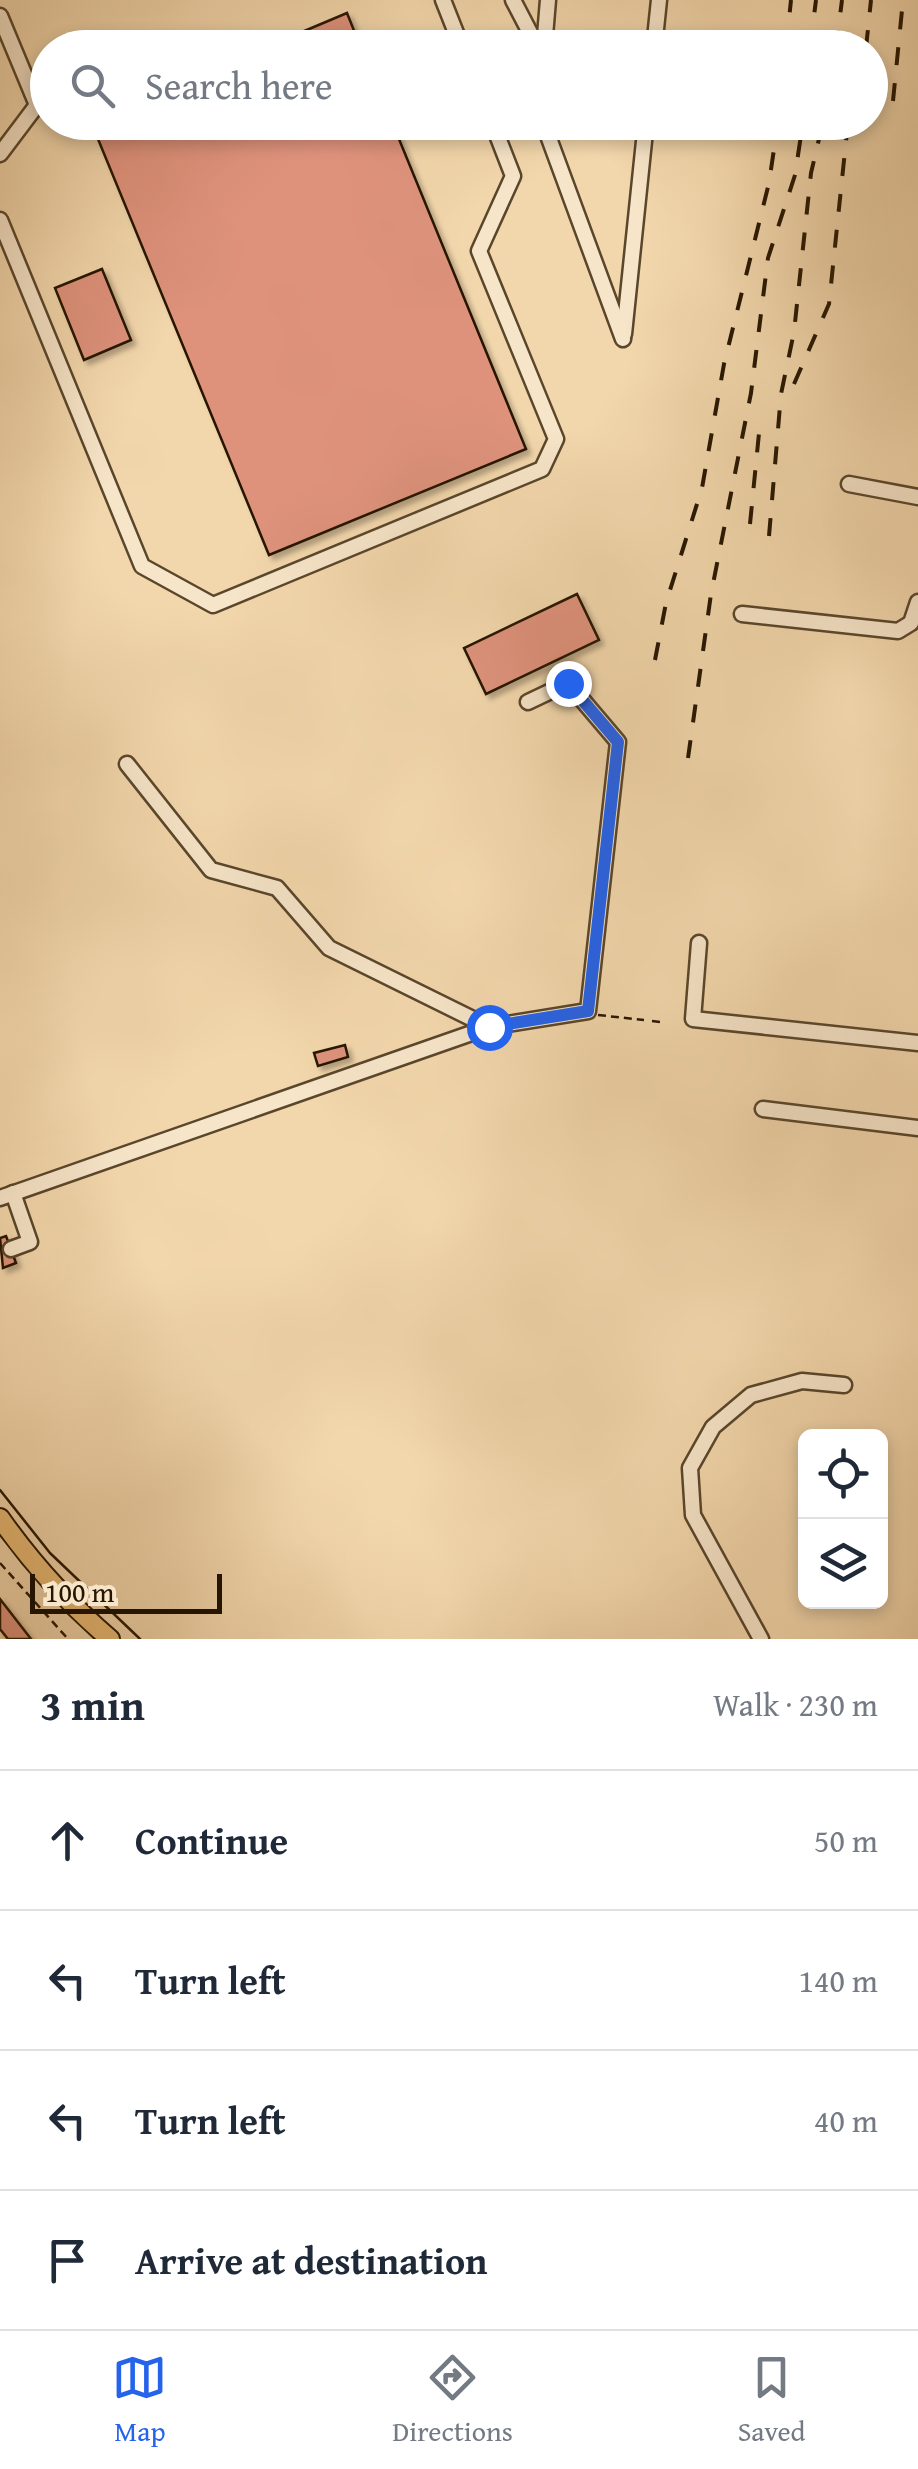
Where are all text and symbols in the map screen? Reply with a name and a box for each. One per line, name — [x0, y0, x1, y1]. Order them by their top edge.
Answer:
search box — [30, 30, 888, 140]
text: Search here — [145, 57, 333, 113]
icon: search — [65, 58, 120, 113]
route end — [546, 661, 592, 707]
route start — [467, 1005, 513, 1051]
map controls — [798, 1429, 888, 1609]
button: locate — [798, 1429, 888, 1519]
button: layers — [798, 1519, 888, 1609]
scale bar — [30, 1569, 222, 1614]
text: 100 m — [45, 1571, 114, 1612]
text: 3 min — [40, 1674, 145, 1735]
text: Walk · 230 m — [713, 1681, 878, 1728]
text: Continue — [135, 1812, 288, 1868]
icon: ahead — [40, 1813, 95, 1868]
text: 50 m — [814, 1817, 878, 1864]
text: Turn left — [135, 1952, 286, 2008]
icon: left — [40, 1953, 95, 2008]
text: 140 m — [799, 1957, 878, 2004]
text: Turn left — [135, 2092, 286, 2148]
icon: left — [40, 2093, 95, 2148]
text: 40 m — [814, 2097, 878, 2144]
text: Arrive at destination — [135, 2232, 488, 2288]
icon: arrive — [40, 2233, 95, 2288]
tab: Map — [112, 2350, 167, 2451]
tab: Directions — [392, 2350, 513, 2451]
tab: Saved — [738, 2350, 806, 2451]

